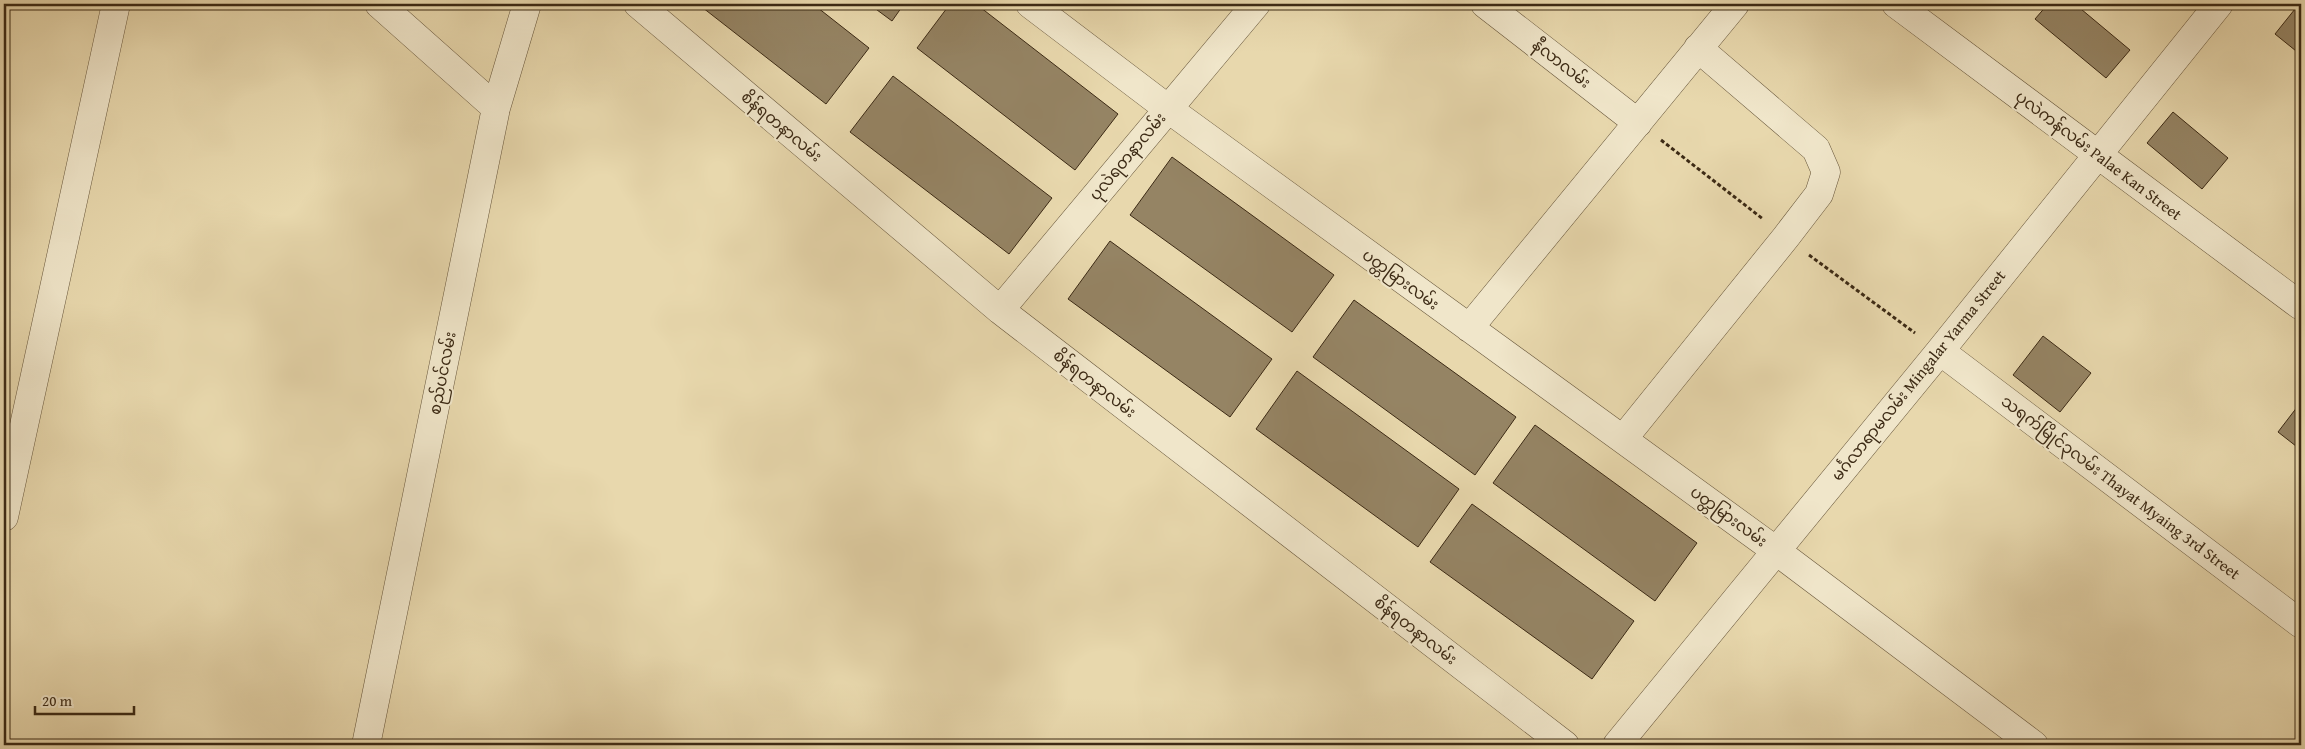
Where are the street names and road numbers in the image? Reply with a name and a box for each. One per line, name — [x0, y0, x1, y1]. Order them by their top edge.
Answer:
street label: နီလာလမ်း — [1526, 32, 1596, 95]
street label: ပုလဲကန်လမ်း Palae Kan Street — [2009, 84, 2188, 228]
street label: စိန်ရတနာလမ်း — [735, 85, 828, 169]
street label: ပုလဲရတနာလမ်း — [1083, 107, 1173, 207]
street label: ပတ္တမြားလမ်း — [1356, 243, 1445, 317]
street label: မင်္ဂလာရာမလမ်း Mingalar Yarma Street — [1825, 264, 2013, 487]
street label: စည်ပင်လမ်း — [422, 329, 464, 417]
street label: စိန်ရတနာလမ်း — [1047, 343, 1142, 425]
street label: သရက်မြိုင်၃လမ်း Thayat Myaing 3rd Street — [1995, 389, 2246, 587]
street label: ပတ္တမြားလမ်း — [1684, 480, 1773, 554]
street label: စိန်ရတနာလမ်း — [1368, 590, 1463, 672]

